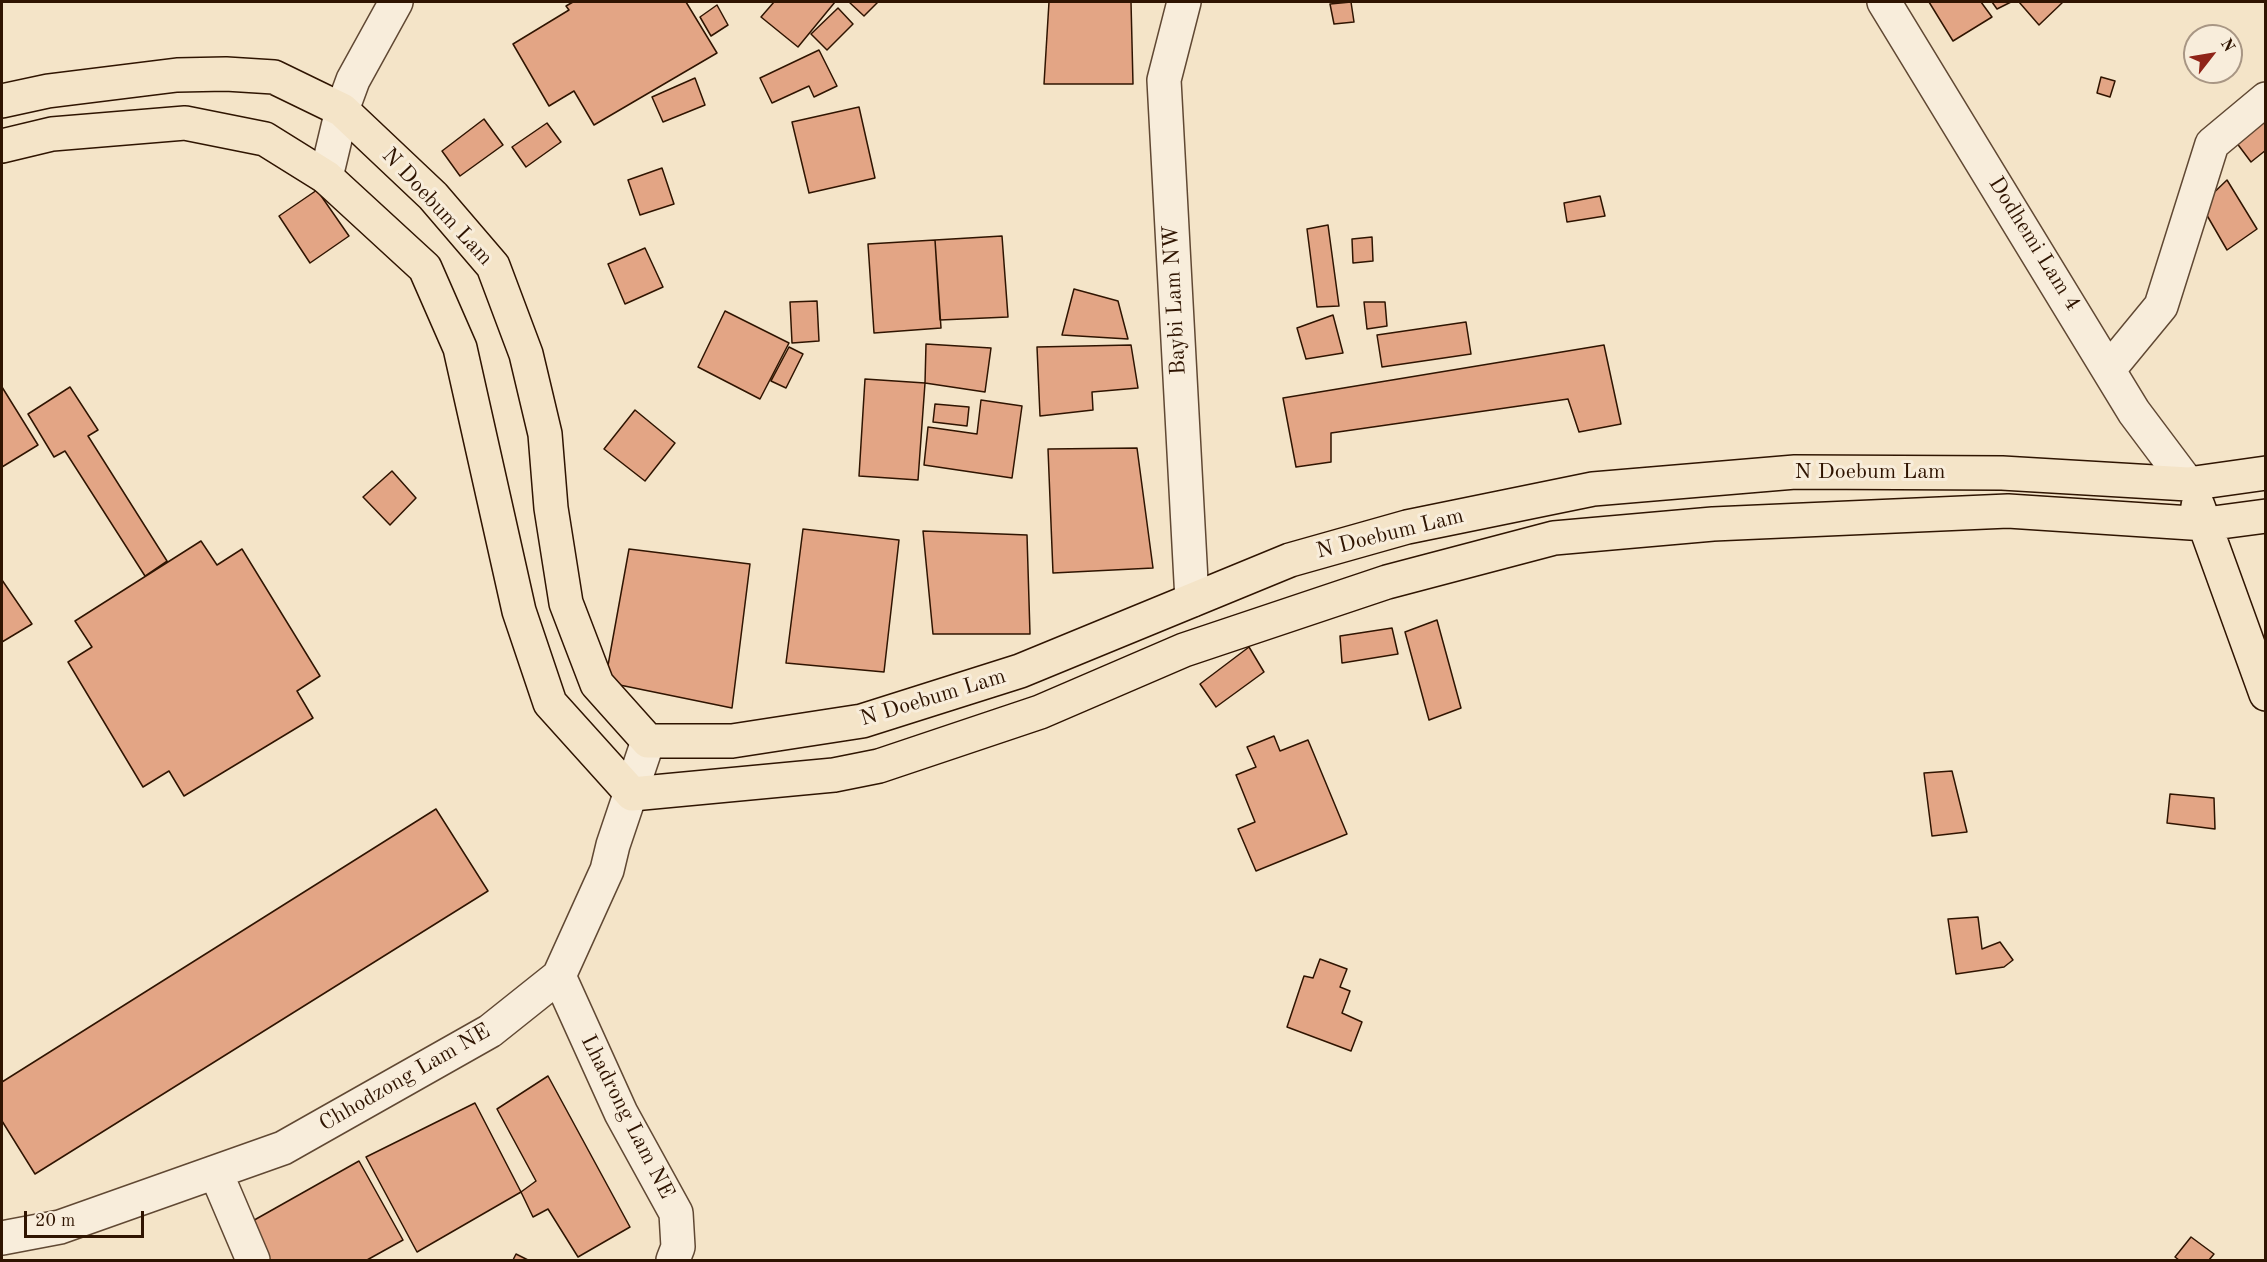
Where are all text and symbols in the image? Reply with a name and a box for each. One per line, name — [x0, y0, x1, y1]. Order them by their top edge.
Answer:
north arrow — [2183, 24, 2243, 84]
text: N — [2217, 36, 2237, 55]
street label: N Doebum Lam — [376, 143, 498, 271]
street label: Dodhemi Lam 4 — [1982, 172, 2086, 316]
street label: Baybi Lam NW — [1158, 224, 1192, 376]
street label: N Doebum Lam — [1794, 459, 1946, 485]
street label: N Doebum Lam — [1314, 503, 1466, 565]
street label: N Doebum Lam — [857, 663, 1009, 733]
street label: Chhodzong Lam NE — [315, 1018, 495, 1138]
street label: Lhadrong Lam NE — [574, 1031, 680, 1203]
scale bar — [27, 1199, 147, 1237]
text: 20 m — [35, 1212, 75, 1230]

